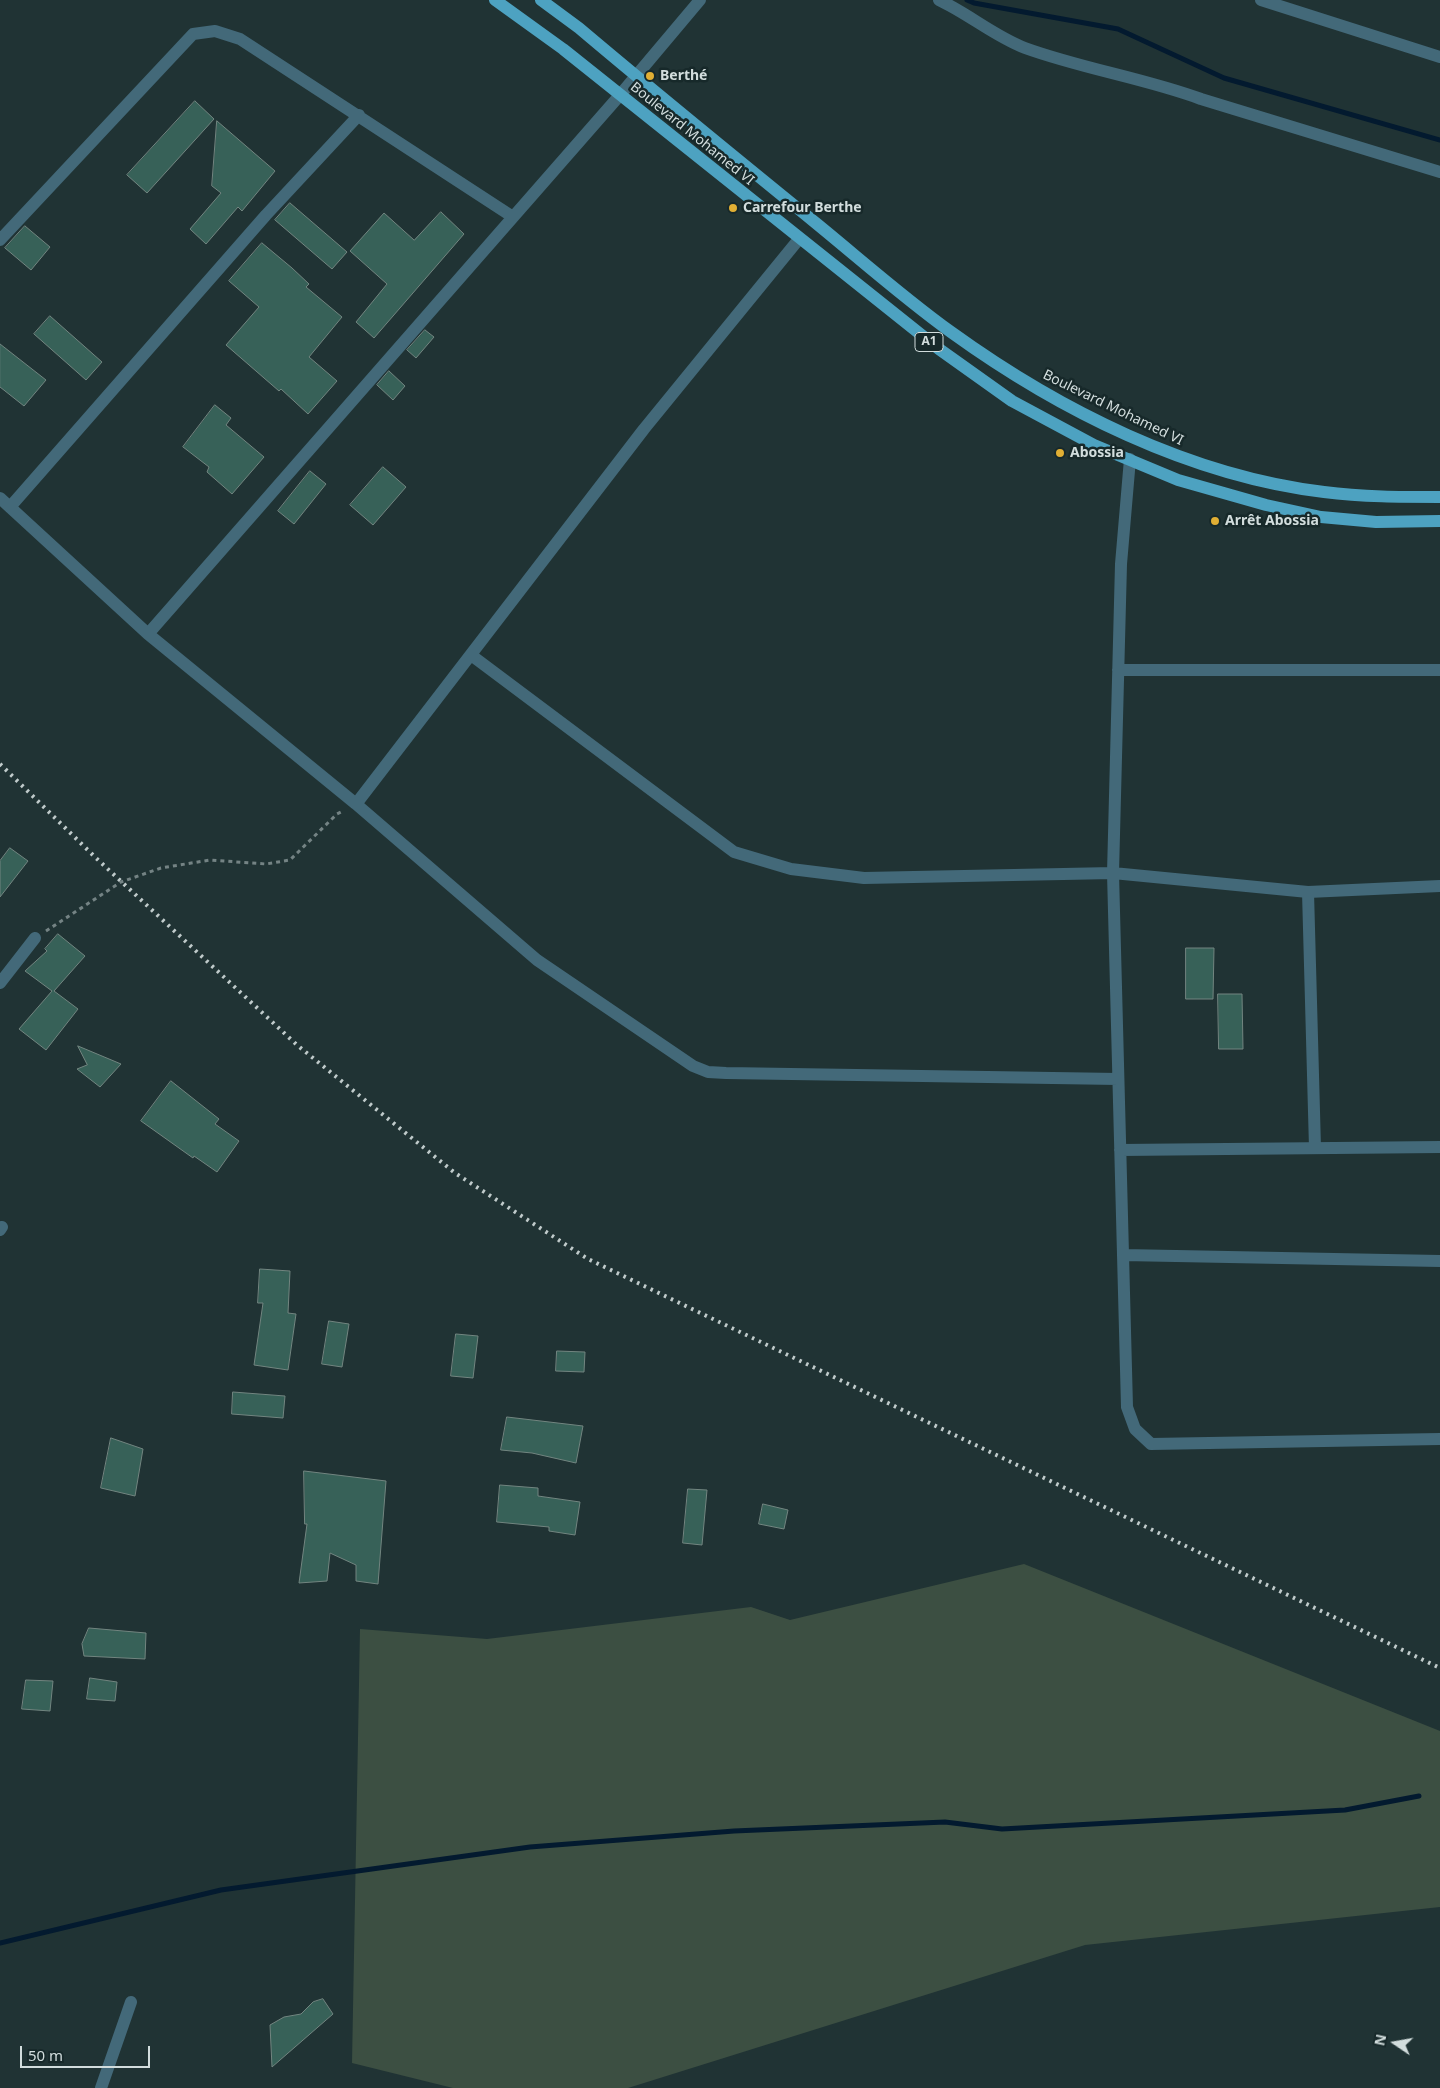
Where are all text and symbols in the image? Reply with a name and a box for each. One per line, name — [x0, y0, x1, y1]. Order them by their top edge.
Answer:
place label: Berthé — [660, 68, 707, 84]
marker: Berthé — [644, 70, 656, 82]
street label: Boulevard Mohamed VI — [627, 79, 757, 189]
place label: Carrefour Berthe — [743, 200, 862, 216]
marker: Carrefour Berthe — [727, 202, 739, 214]
road number: A1 — [915, 332, 943, 352]
street label: Boulevard Mohamed VI — [1040, 367, 1186, 449]
place label: Abossia — [1070, 445, 1124, 461]
marker: Abossia — [1054, 447, 1066, 459]
place label: Arrêt Abossia — [1225, 513, 1319, 529]
marker: Arrêt Abossia — [1209, 515, 1221, 527]
north arrow — [1370, 2018, 1420, 2068]
text: N — [1369, 2032, 1390, 2047]
scale bar — [22, 2036, 152, 2068]
text: 50 m — [28, 2045, 63, 2065]

